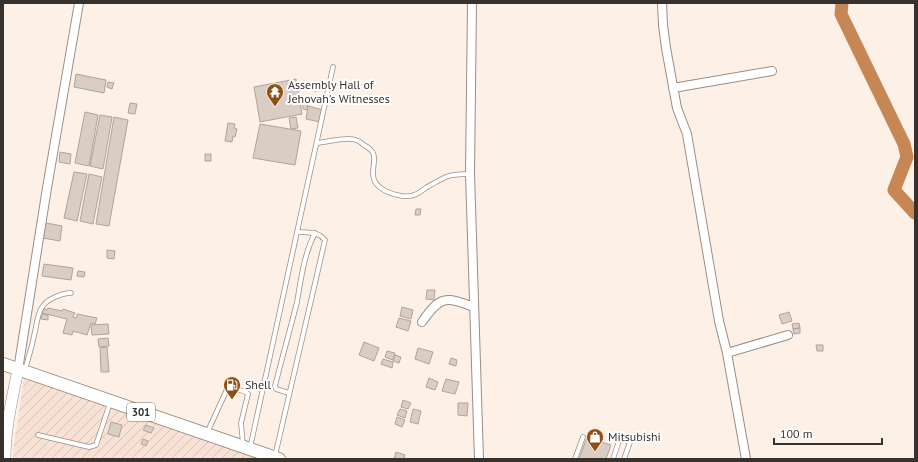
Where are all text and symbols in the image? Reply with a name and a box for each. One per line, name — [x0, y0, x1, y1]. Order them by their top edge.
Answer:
place label: Assembly Hall of Jehovah's Witnesses — [287, 77, 390, 106]
temple icon: Assembly Hall of Jehovah's Witnesses — [265, 82, 285, 107]
fuel station icon: Shell — [222, 375, 242, 400]
place label: Shell — [245, 377, 272, 392]
road number: 301 — [127, 403, 155, 421]
scale bar — [774, 420, 882, 446]
text: 100 m — [780, 426, 813, 441]
shop icon: Mitsubishi — [585, 427, 605, 452]
place label: Mitsubishi — [608, 429, 661, 444]

